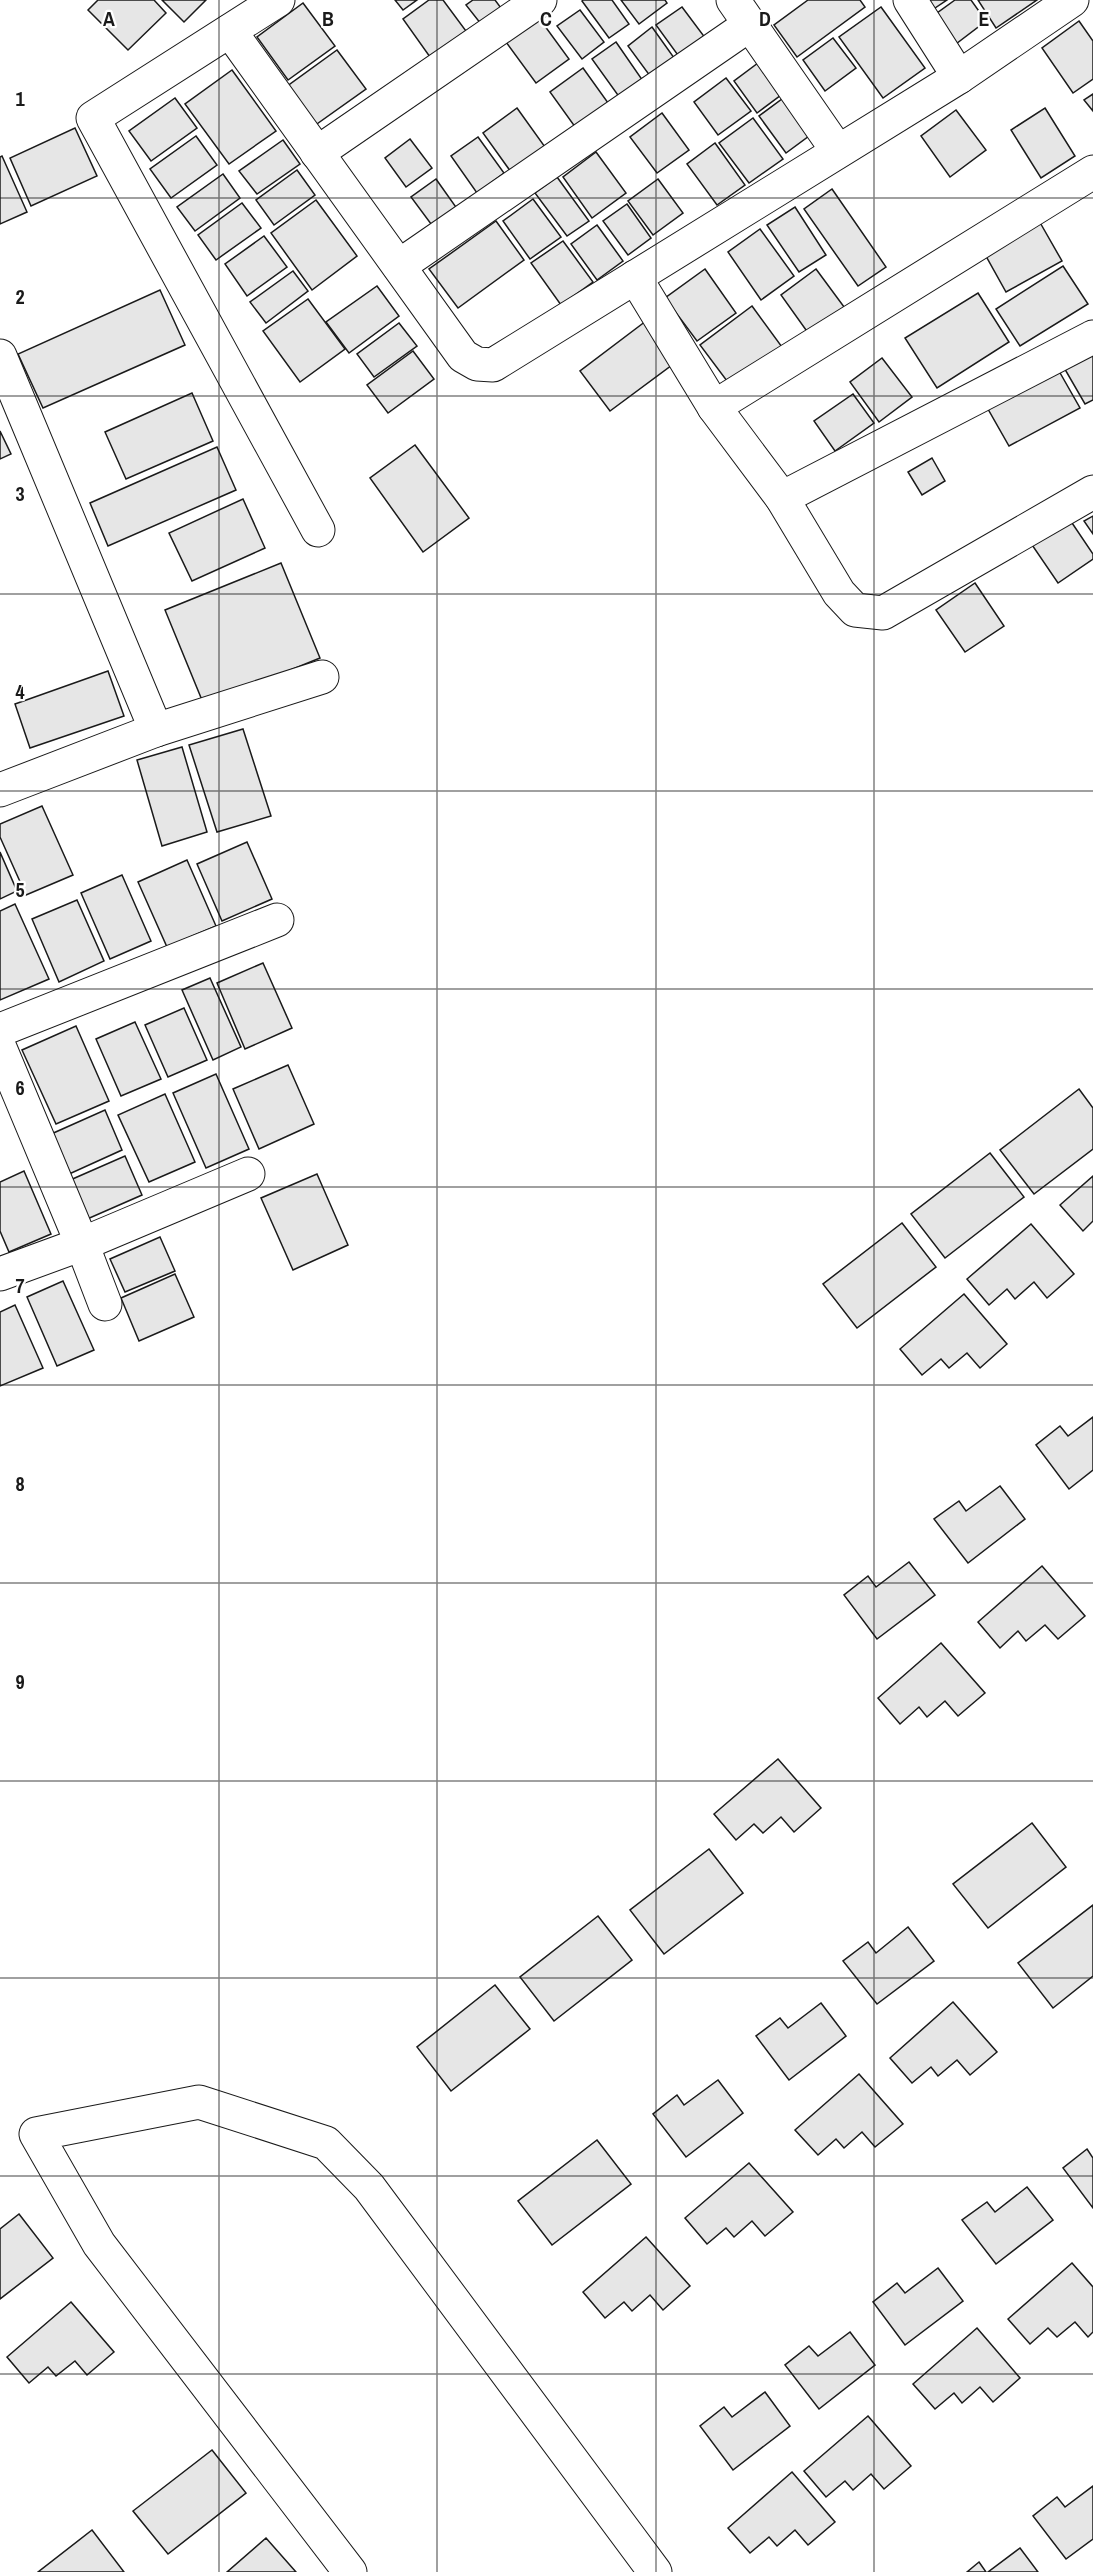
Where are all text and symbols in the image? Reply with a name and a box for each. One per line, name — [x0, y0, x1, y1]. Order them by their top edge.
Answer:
text: A — [103, 5, 115, 32]
text: B — [322, 5, 334, 32]
text: C — [540, 5, 552, 32]
text: D — [759, 5, 771, 32]
text: E — [979, 5, 990, 32]
text: 1 — [15, 85, 25, 112]
text: 2 — [15, 283, 25, 310]
text: 3 — [15, 480, 25, 507]
text: 4 — [15, 678, 25, 705]
text: 5 — [15, 876, 25, 903]
text: 6 — [15, 1074, 25, 1101]
text: 7 — [15, 1272, 25, 1299]
text: 8 — [15, 1470, 25, 1497]
text: 9 — [15, 1668, 25, 1695]

